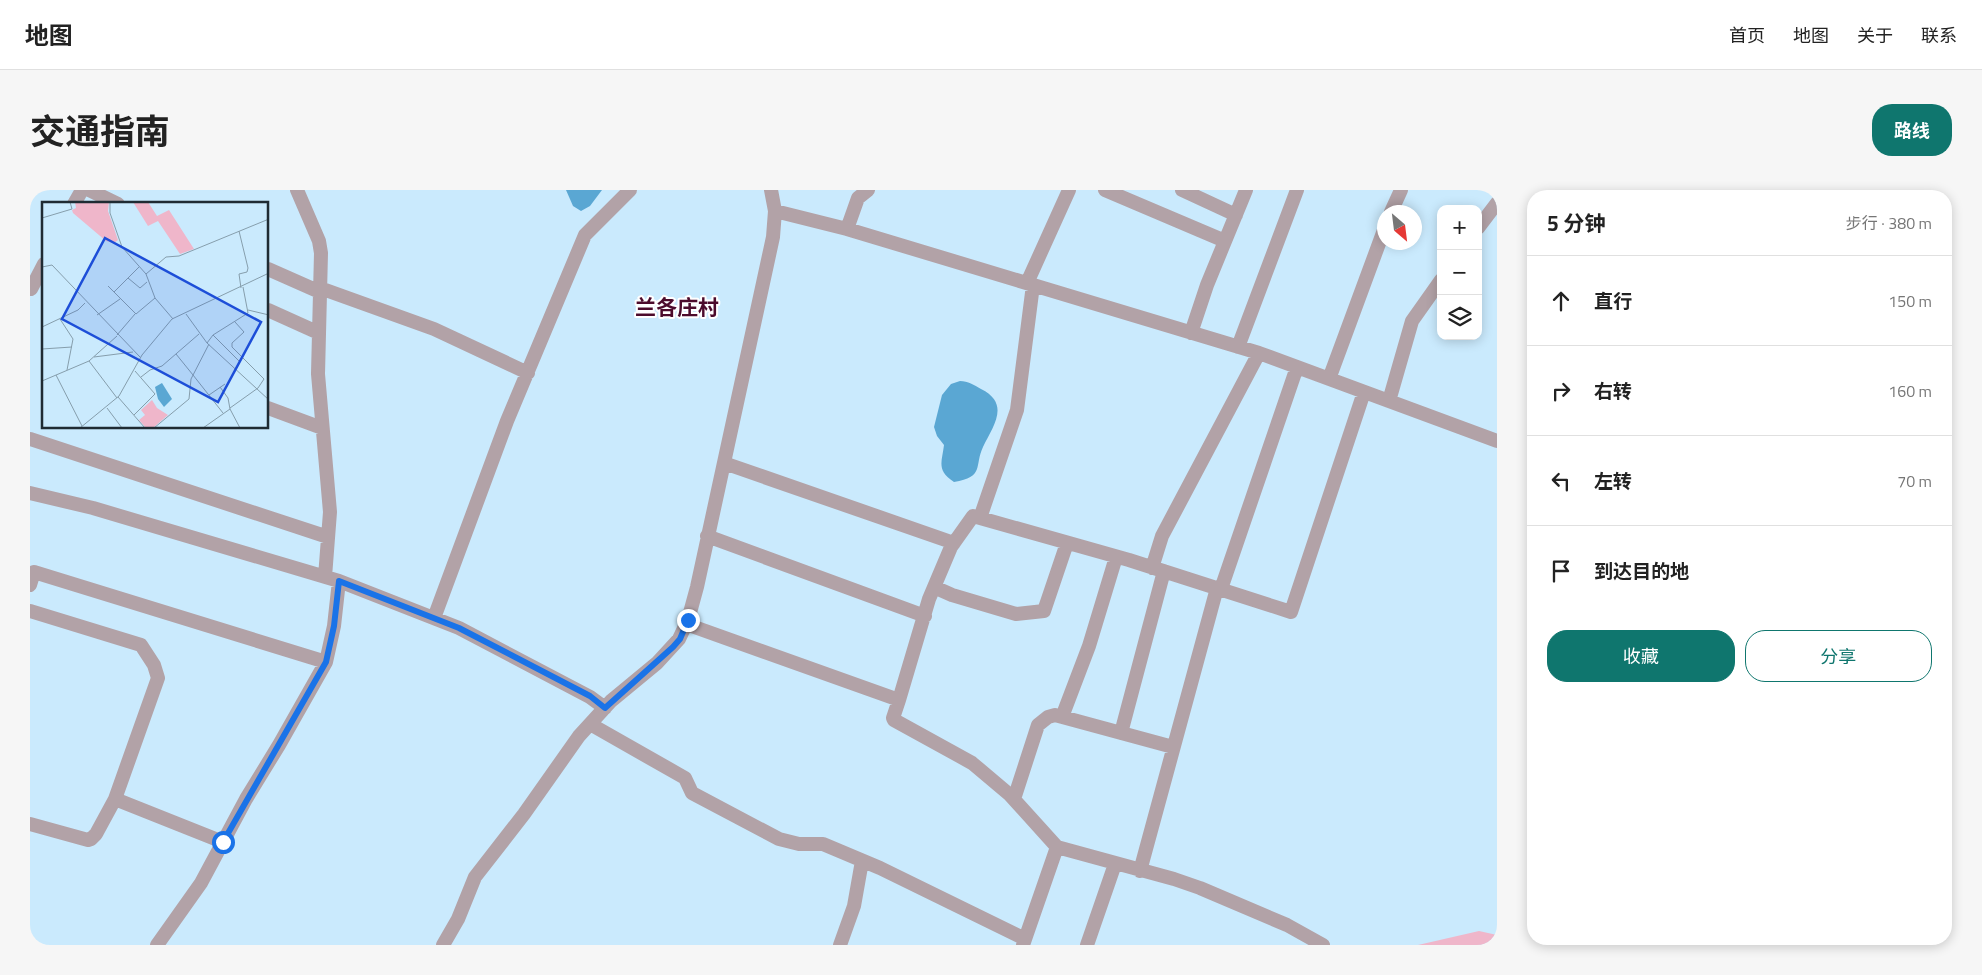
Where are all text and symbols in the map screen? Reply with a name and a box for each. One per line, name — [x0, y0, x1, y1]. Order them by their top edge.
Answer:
text: 地图 — [25, 17, 73, 53]
text: 首页 — [1729, 22, 1765, 49]
text: 地图 — [1793, 22, 1829, 49]
text: 关于 — [1857, 22, 1893, 49]
text: 联系 — [1921, 22, 1957, 49]
text: 交通指南 — [30, 104, 170, 158]
button: 路线 — [1872, 104, 1952, 156]
inset map — [42, 202, 269, 429]
north arrow — [1377, 205, 1422, 250]
map controls — [1437, 205, 1482, 340]
button: + — [1437, 205, 1482, 250]
text: 5 分钟 — [1547, 207, 1605, 239]
text: 步行 · 380 m — [1846, 211, 1932, 235]
button: − — [1437, 250, 1482, 295]
text: 直行 — [1594, 286, 1632, 315]
icon: ahead — [1547, 287, 1575, 315]
text: 150 m — [1888, 289, 1932, 313]
district label: 兰各庄村 — [635, 291, 719, 323]
button: layers — [1437, 295, 1482, 340]
text: 右转 — [1594, 376, 1632, 405]
icon: right — [1547, 377, 1575, 405]
text: 160 m — [1888, 379, 1932, 403]
text: 左转 — [1594, 466, 1632, 495]
icon: left — [1547, 467, 1575, 495]
text: 70 m — [1897, 469, 1932, 493]
text: 到达目的地 — [1594, 556, 1689, 585]
icon: arrive — [1547, 557, 1575, 585]
route end — [677, 609, 700, 632]
button: 收藏 — [1547, 630, 1735, 682]
button: 分享 — [1745, 630, 1932, 682]
route start — [212, 831, 235, 854]

